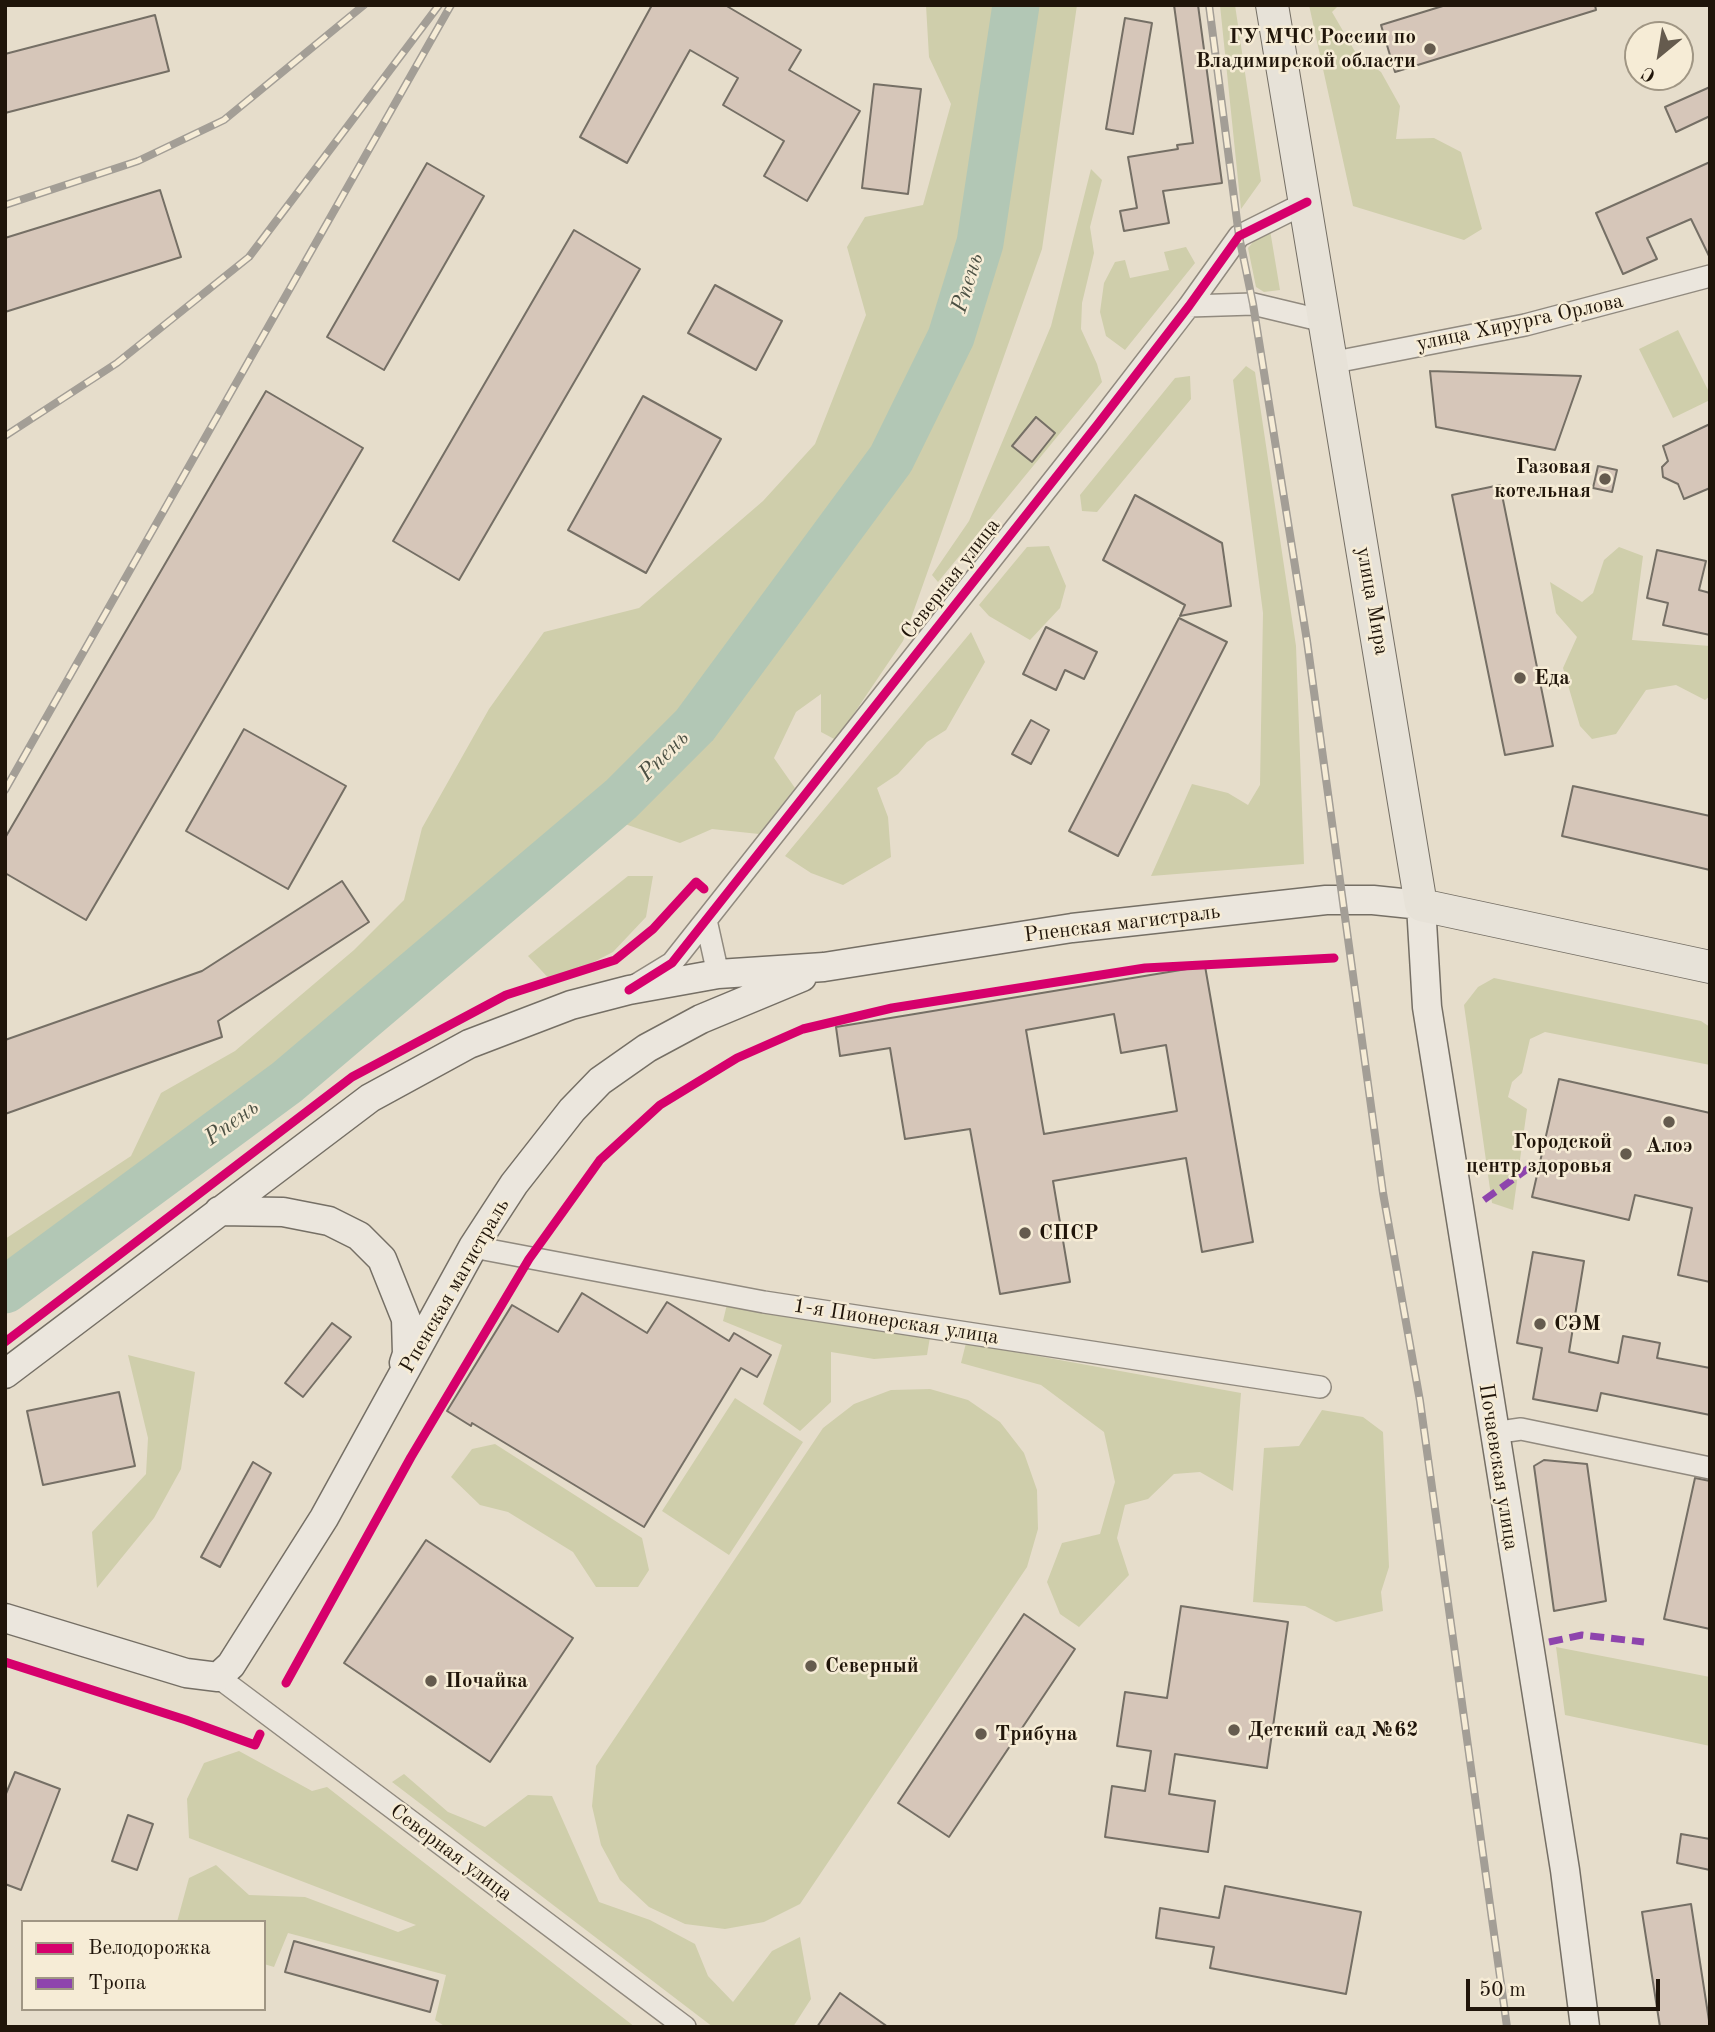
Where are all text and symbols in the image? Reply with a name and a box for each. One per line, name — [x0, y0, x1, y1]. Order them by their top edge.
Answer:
north arrow — [1624, 21, 1694, 91]
place label: ГУ МЧС России по Владимирской области — [1195, 24, 1416, 74]
marker: ГУ МЧС России по Владимирской области — [1422, 41, 1438, 57]
text: С — [1639, 62, 1659, 84]
water label: Рпень — [946, 250, 990, 316]
street label: улица Хирурга Орлова — [1414, 289, 1626, 357]
place label: Газовая котельная — [1494, 454, 1591, 504]
marker: Газовая котельная — [1597, 471, 1613, 487]
street label: Северная улица — [896, 513, 1006, 645]
street label: улица Мира — [1350, 545, 1394, 657]
place label: Еда — [1534, 665, 1570, 691]
marker: Еда — [1512, 670, 1528, 686]
water label: Рпень — [633, 725, 695, 787]
street label: Рпенская магистраль — [1022, 899, 1222, 949]
water label: Рпень — [199, 1094, 265, 1152]
marker: Алоэ — [1661, 1114, 1677, 1130]
place label: Городской центр здоровья — [1466, 1129, 1612, 1179]
place label: Алоэ — [1646, 1133, 1692, 1159]
marker: Городской центр здоровья — [1618, 1146, 1634, 1162]
street label: Рпенская магистраль — [395, 1194, 515, 1378]
place label: СПСР — [1039, 1220, 1099, 1246]
marker: СПСР — [1017, 1225, 1033, 1241]
street label: 1-я Пионерская улица — [791, 1293, 1001, 1351]
place label: СЭМ — [1554, 1311, 1601, 1337]
marker: СЭМ — [1532, 1316, 1548, 1332]
street label: Почаевская улица — [1472, 1382, 1524, 1552]
place label: Северный — [825, 1653, 919, 1679]
marker: Северный — [803, 1658, 819, 1674]
place label: Почайка — [445, 1668, 528, 1694]
marker: Почайка — [423, 1673, 439, 1689]
place label: Детский сад №62 — [1248, 1717, 1418, 1743]
place label: Трибуна — [995, 1721, 1078, 1747]
marker: Детский сад №62 — [1226, 1722, 1242, 1738]
marker: Трибуна — [973, 1726, 989, 1742]
street label: Северная улица — [385, 1799, 517, 1907]
legend — [21, 1920, 266, 2011]
text: Велодорожка — [88, 1938, 211, 1959]
scale bar — [1470, 1966, 1664, 2010]
text: Тропа — [88, 1973, 146, 1994]
text: 50 m — [1479, 1980, 1526, 2001]

